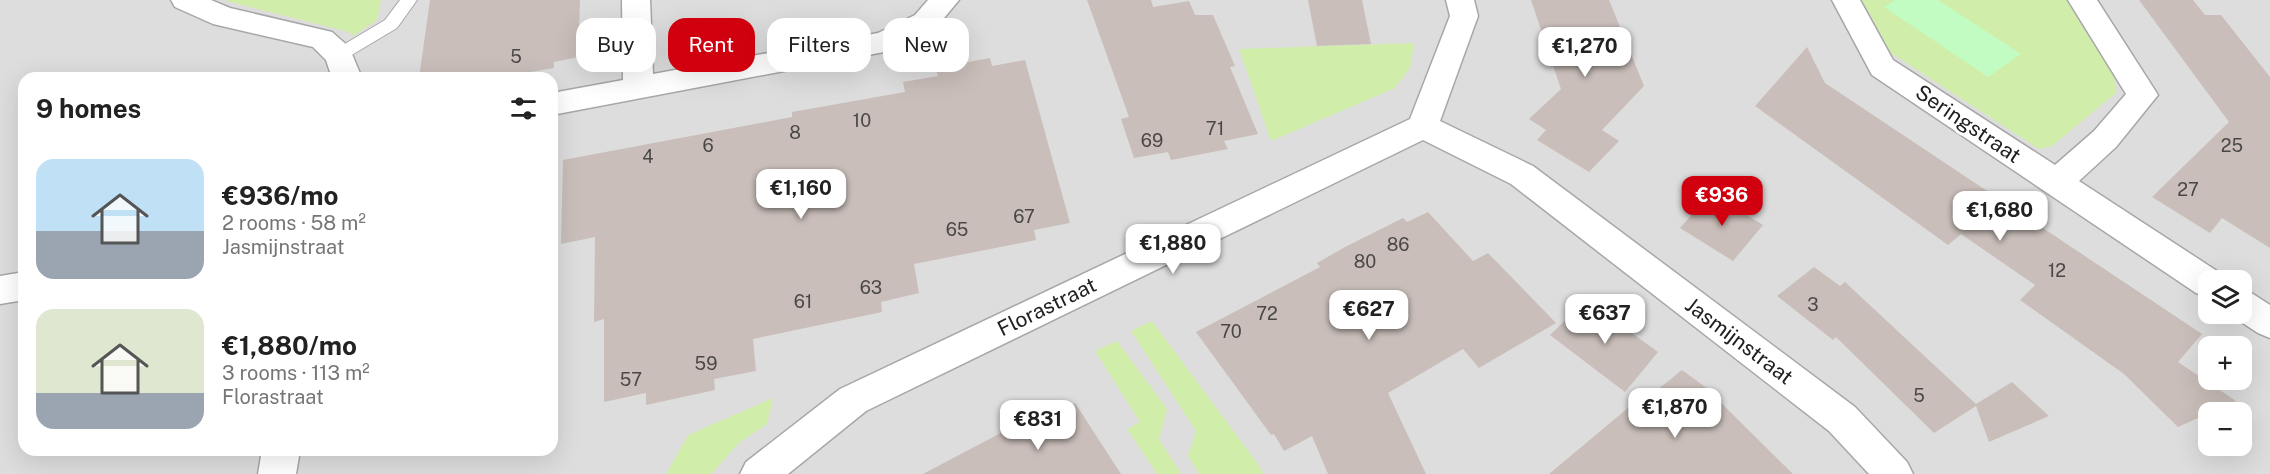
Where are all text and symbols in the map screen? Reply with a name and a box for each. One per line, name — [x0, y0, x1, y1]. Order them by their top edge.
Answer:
chip: Buy — [576, 18, 656, 72]
chip: Rent — [668, 18, 755, 72]
chip: Filters — [767, 18, 871, 72]
chip: New — [883, 18, 969, 72]
pin: €1,270 — [1536, 27, 1634, 78]
text: €1,270 — [1552, 34, 1618, 58]
house number: 5 — [510, 46, 522, 67]
street label: Seringstraat — [1911, 79, 2026, 168]
icon: filters — [507, 92, 540, 125]
text: 9 homes — [36, 93, 141, 124]
house number: 10 — [853, 110, 871, 131]
house number: 71 — [1206, 118, 1224, 139]
house number: 8 — [789, 122, 801, 143]
house number: 69 — [1141, 130, 1163, 151]
house number: 6 — [702, 135, 714, 156]
house number: 25 — [2221, 135, 2243, 156]
house number: 4 — [642, 146, 654, 167]
pin: €1,160 — [752, 169, 850, 220]
text: €1,160 — [770, 176, 832, 200]
pin: €936 — [1686, 176, 1758, 227]
house number: 27 — [2177, 179, 2199, 200]
text: €936/mo — [222, 180, 339, 211]
icon: home — [84, 183, 156, 255]
text: €936 — [1696, 183, 1748, 207]
pin: €1,680 — [1951, 191, 2049, 242]
text: €1,680 — [1967, 198, 2033, 222]
house number: 67 — [1013, 206, 1035, 227]
text: 2 rooms · 58 m² — [222, 211, 366, 235]
house number: 65 — [946, 219, 968, 240]
pin: €1,880 — [1124, 224, 1222, 275]
text: €1,880 — [1140, 231, 1206, 255]
house number: 86 — [1387, 234, 1409, 255]
text: Jasmijnstraat — [222, 235, 345, 259]
house number: 80 — [1354, 251, 1376, 272]
house number: 12 — [2048, 260, 2066, 281]
map controls — [2198, 270, 2252, 456]
button: layers — [2198, 270, 2252, 324]
street label: Florastraat — [993, 272, 1100, 341]
house number: 63 — [860, 277, 882, 298]
pin: €627 — [1333, 290, 1405, 341]
house number: 61 — [794, 291, 812, 312]
street label: Jasmijnstraat — [1680, 292, 1798, 389]
pin: €637 — [1569, 294, 1641, 345]
house number: 3 — [1807, 294, 1819, 315]
text: €627 — [1343, 297, 1395, 321]
text: €637 — [1579, 301, 1631, 325]
house number: 72 — [1256, 303, 1278, 324]
house number: 70 — [1220, 321, 1242, 342]
text: €1,880/mo — [222, 330, 357, 361]
icon: home — [84, 333, 156, 405]
button: + — [2198, 336, 2252, 390]
house number: 59 — [695, 353, 717, 374]
text: 3 rooms · 113 m² — [222, 361, 370, 385]
house number: 57 — [620, 369, 642, 390]
text: Florastraat — [222, 385, 324, 409]
house number: 5 — [1913, 385, 1925, 406]
pin: €1,870 — [1626, 388, 1724, 439]
text: €1,870 — [1642, 395, 1708, 419]
pin: €831 — [1002, 400, 1074, 451]
button: − — [2198, 402, 2252, 456]
text: €831 — [1014, 407, 1062, 431]

